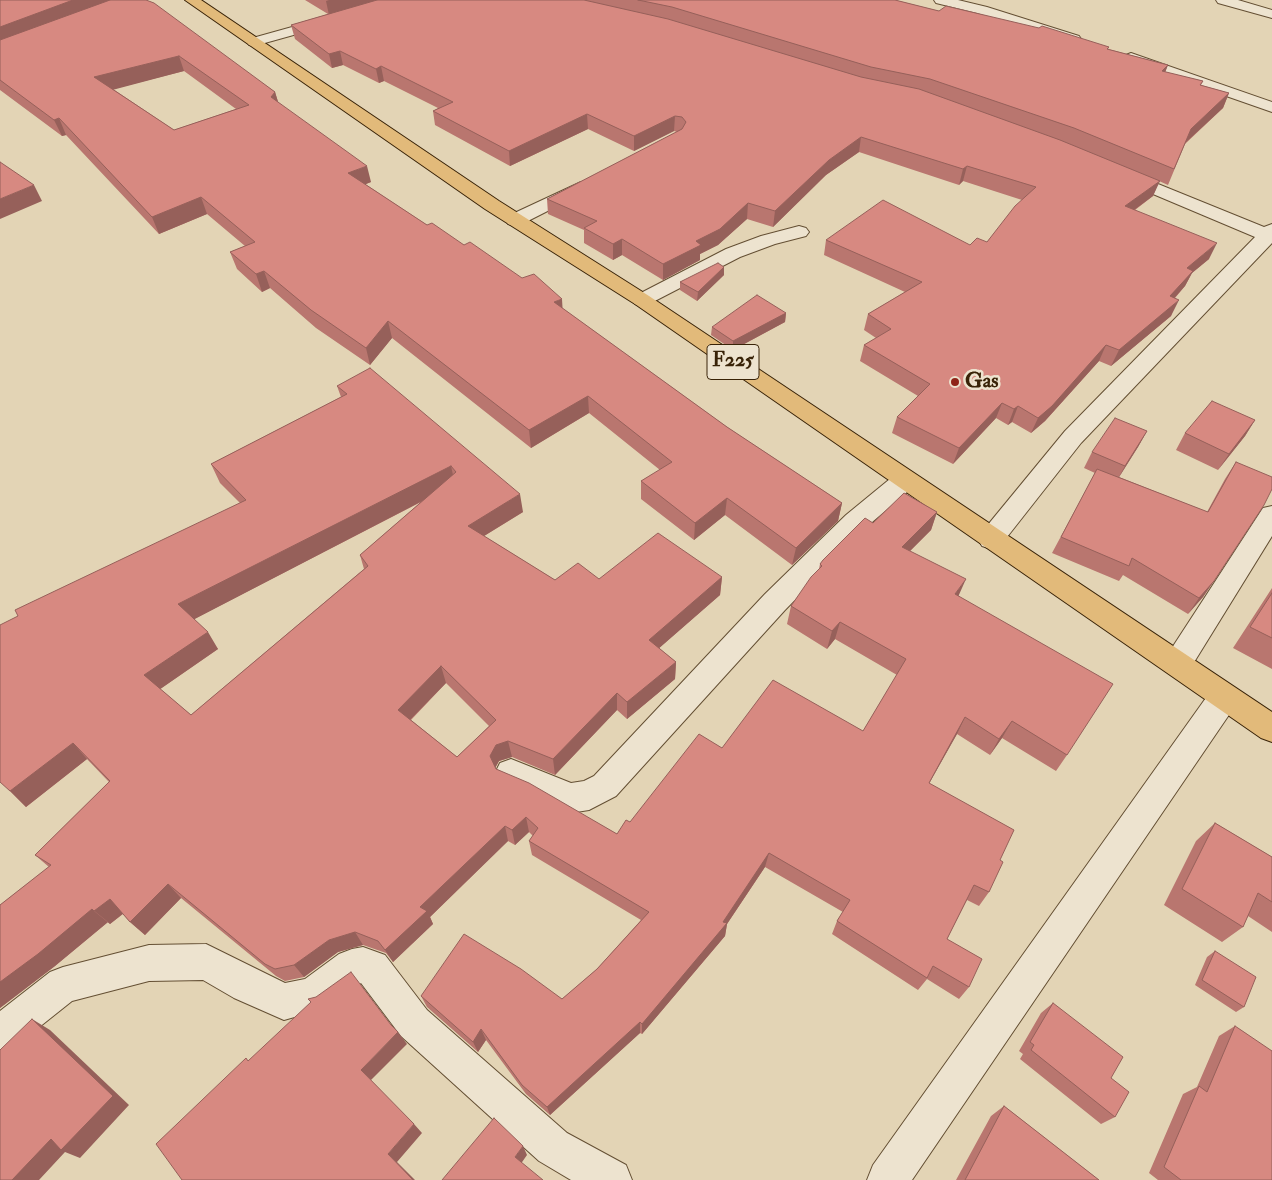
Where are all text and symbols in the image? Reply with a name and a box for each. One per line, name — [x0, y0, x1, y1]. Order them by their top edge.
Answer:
road number: F225 — [707, 344, 759, 380]
place label: Gas — [965, 369, 998, 395]
marker: Gas — [949, 376, 961, 388]

